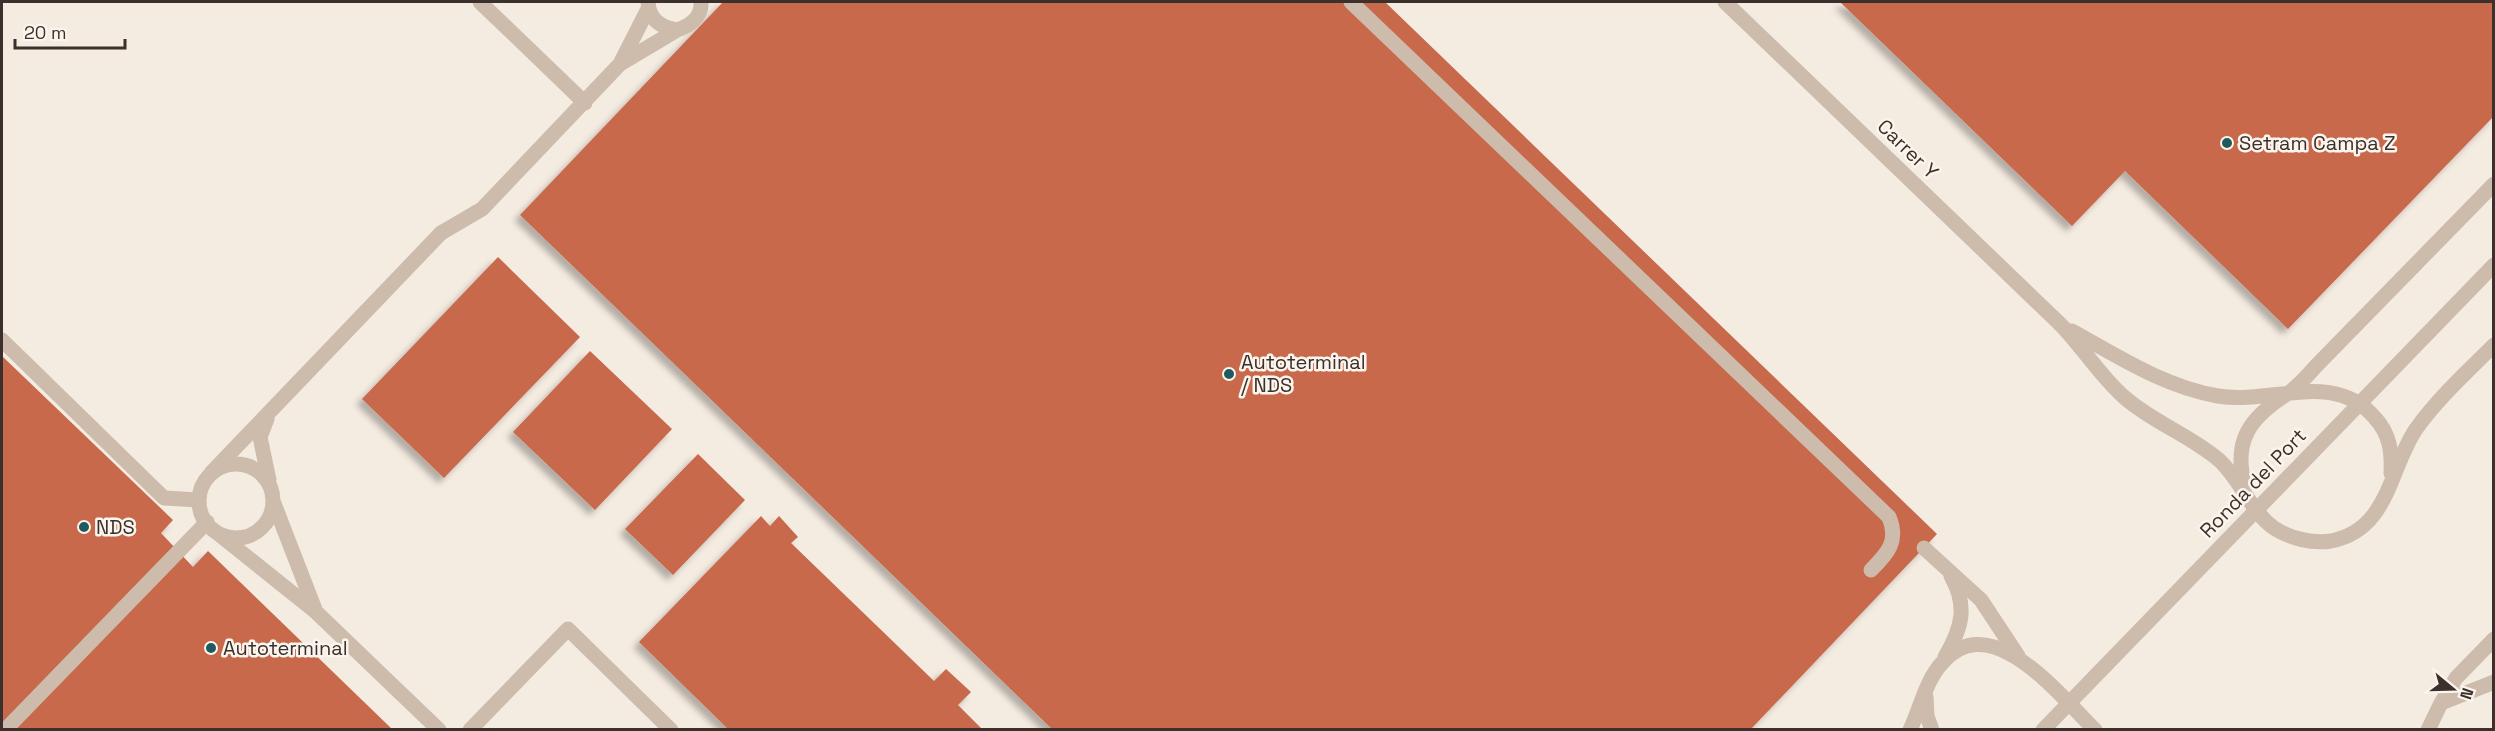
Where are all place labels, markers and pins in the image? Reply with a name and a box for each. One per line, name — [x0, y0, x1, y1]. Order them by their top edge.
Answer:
place label: Setram Campa Z — [2239, 130, 2396, 156]
marker: Setram Campa Z — [2220, 136, 2234, 150]
place label: Autoterminal / NDS — [1241, 349, 1366, 398]
marker: Autoterminal / NDS — [1222, 367, 1236, 381]
place label: NDS — [96, 514, 135, 540]
marker: NDS — [77, 520, 91, 534]
place label: Autoterminal — [223, 635, 348, 661]
marker: Autoterminal — [204, 641, 218, 655]

